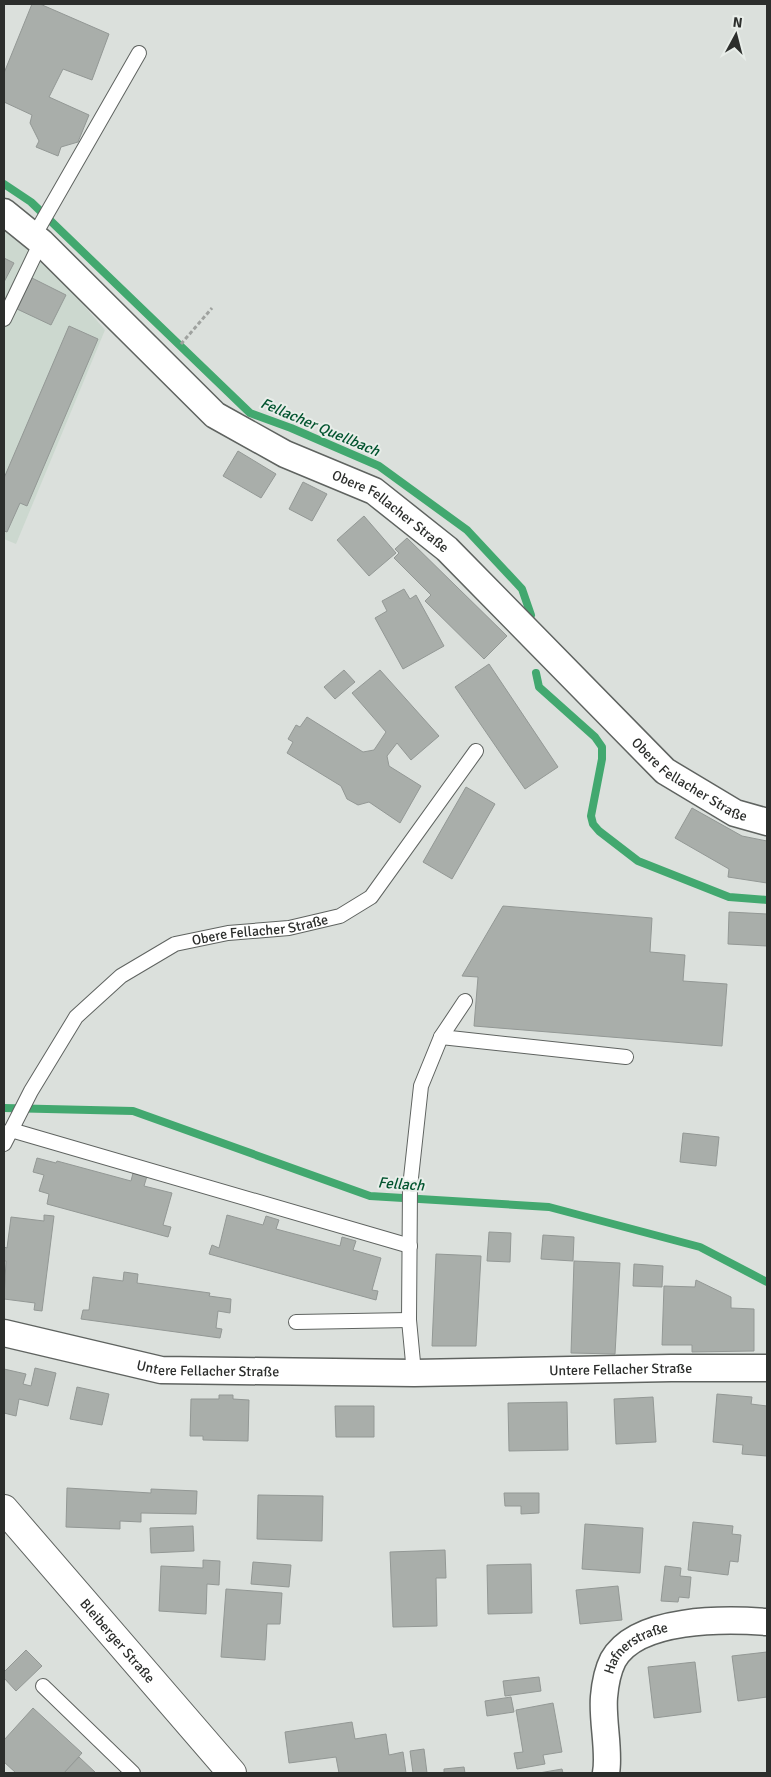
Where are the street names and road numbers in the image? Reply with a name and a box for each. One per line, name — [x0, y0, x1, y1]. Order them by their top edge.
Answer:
street label: Obere Fellacher Straße — [330, 467, 452, 556]
street label: Obere Fellacher Straße — [628, 734, 749, 825]
street label: Obere Fellacher Straße — [190, 911, 330, 949]
street label: Untere Fellacher Straße — [135, 1357, 279, 1380]
street label: Untere Fellacher Straße — [549, 1360, 692, 1379]
street label: Bleiberger Straße — [76, 1595, 158, 1687]
street label: Hafnerstraße — [600, 1619, 670, 1676]

